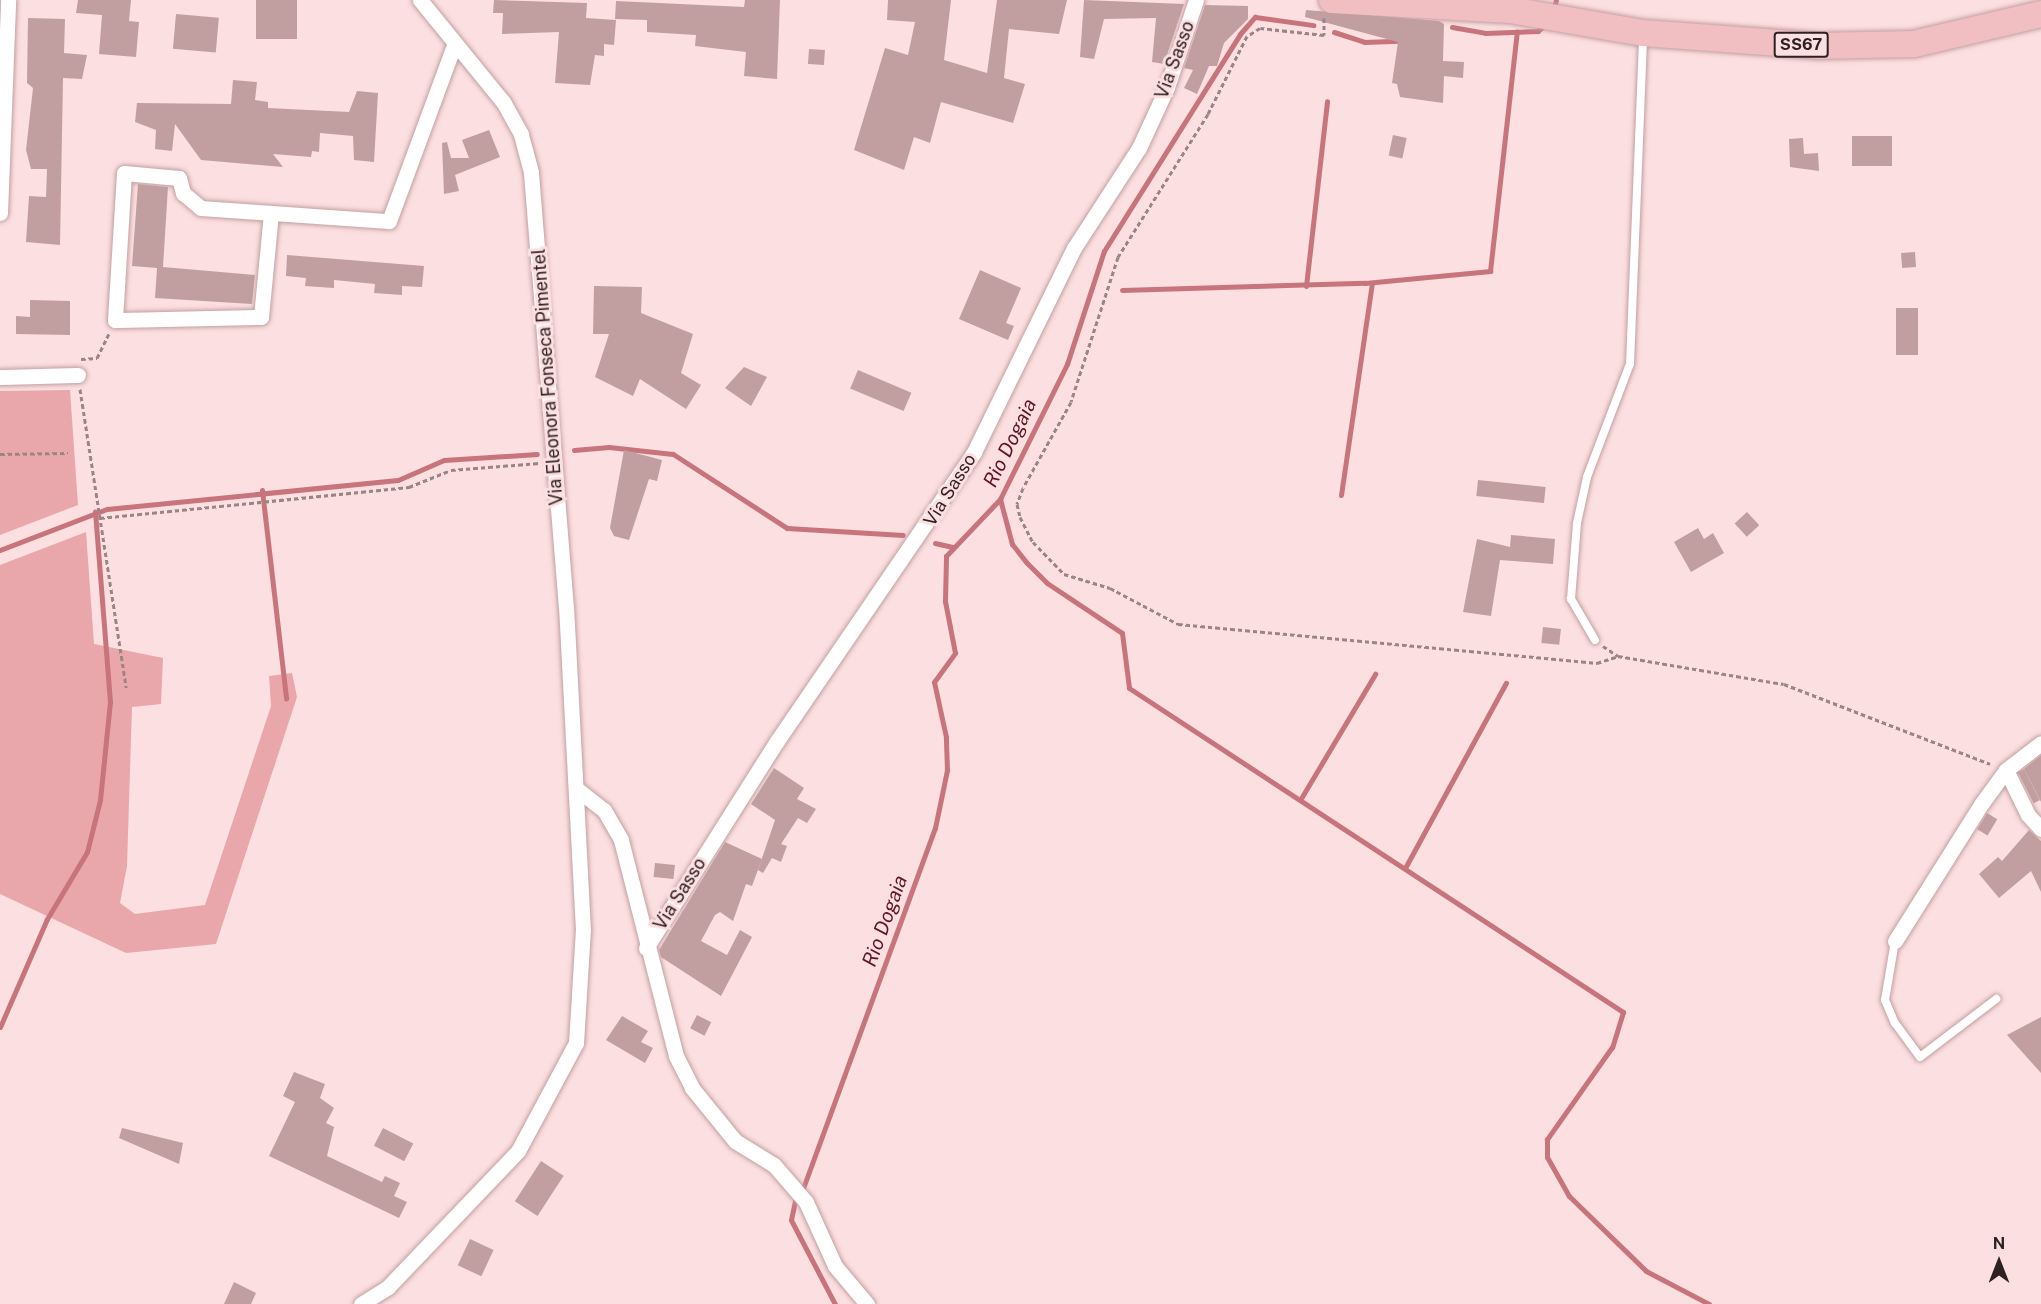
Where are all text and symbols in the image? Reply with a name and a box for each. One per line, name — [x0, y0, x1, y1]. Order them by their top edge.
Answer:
street label: Via Sasso — [1151, 18, 1199, 102]
road number: SS67 — [1772, 32, 1830, 58]
street label: Via Eleonora Fonseca Pimentel — [528, 248, 568, 506]
water label: Rio Dogaia — [978, 395, 1042, 491]
street label: Via Sasso — [919, 450, 981, 530]
street label: Via Sasso — [649, 854, 711, 934]
water label: Rio Dogaia — [857, 872, 913, 970]
north arrow — [1969, 1232, 2029, 1292]
text: N — [1993, 1234, 2005, 1253]

